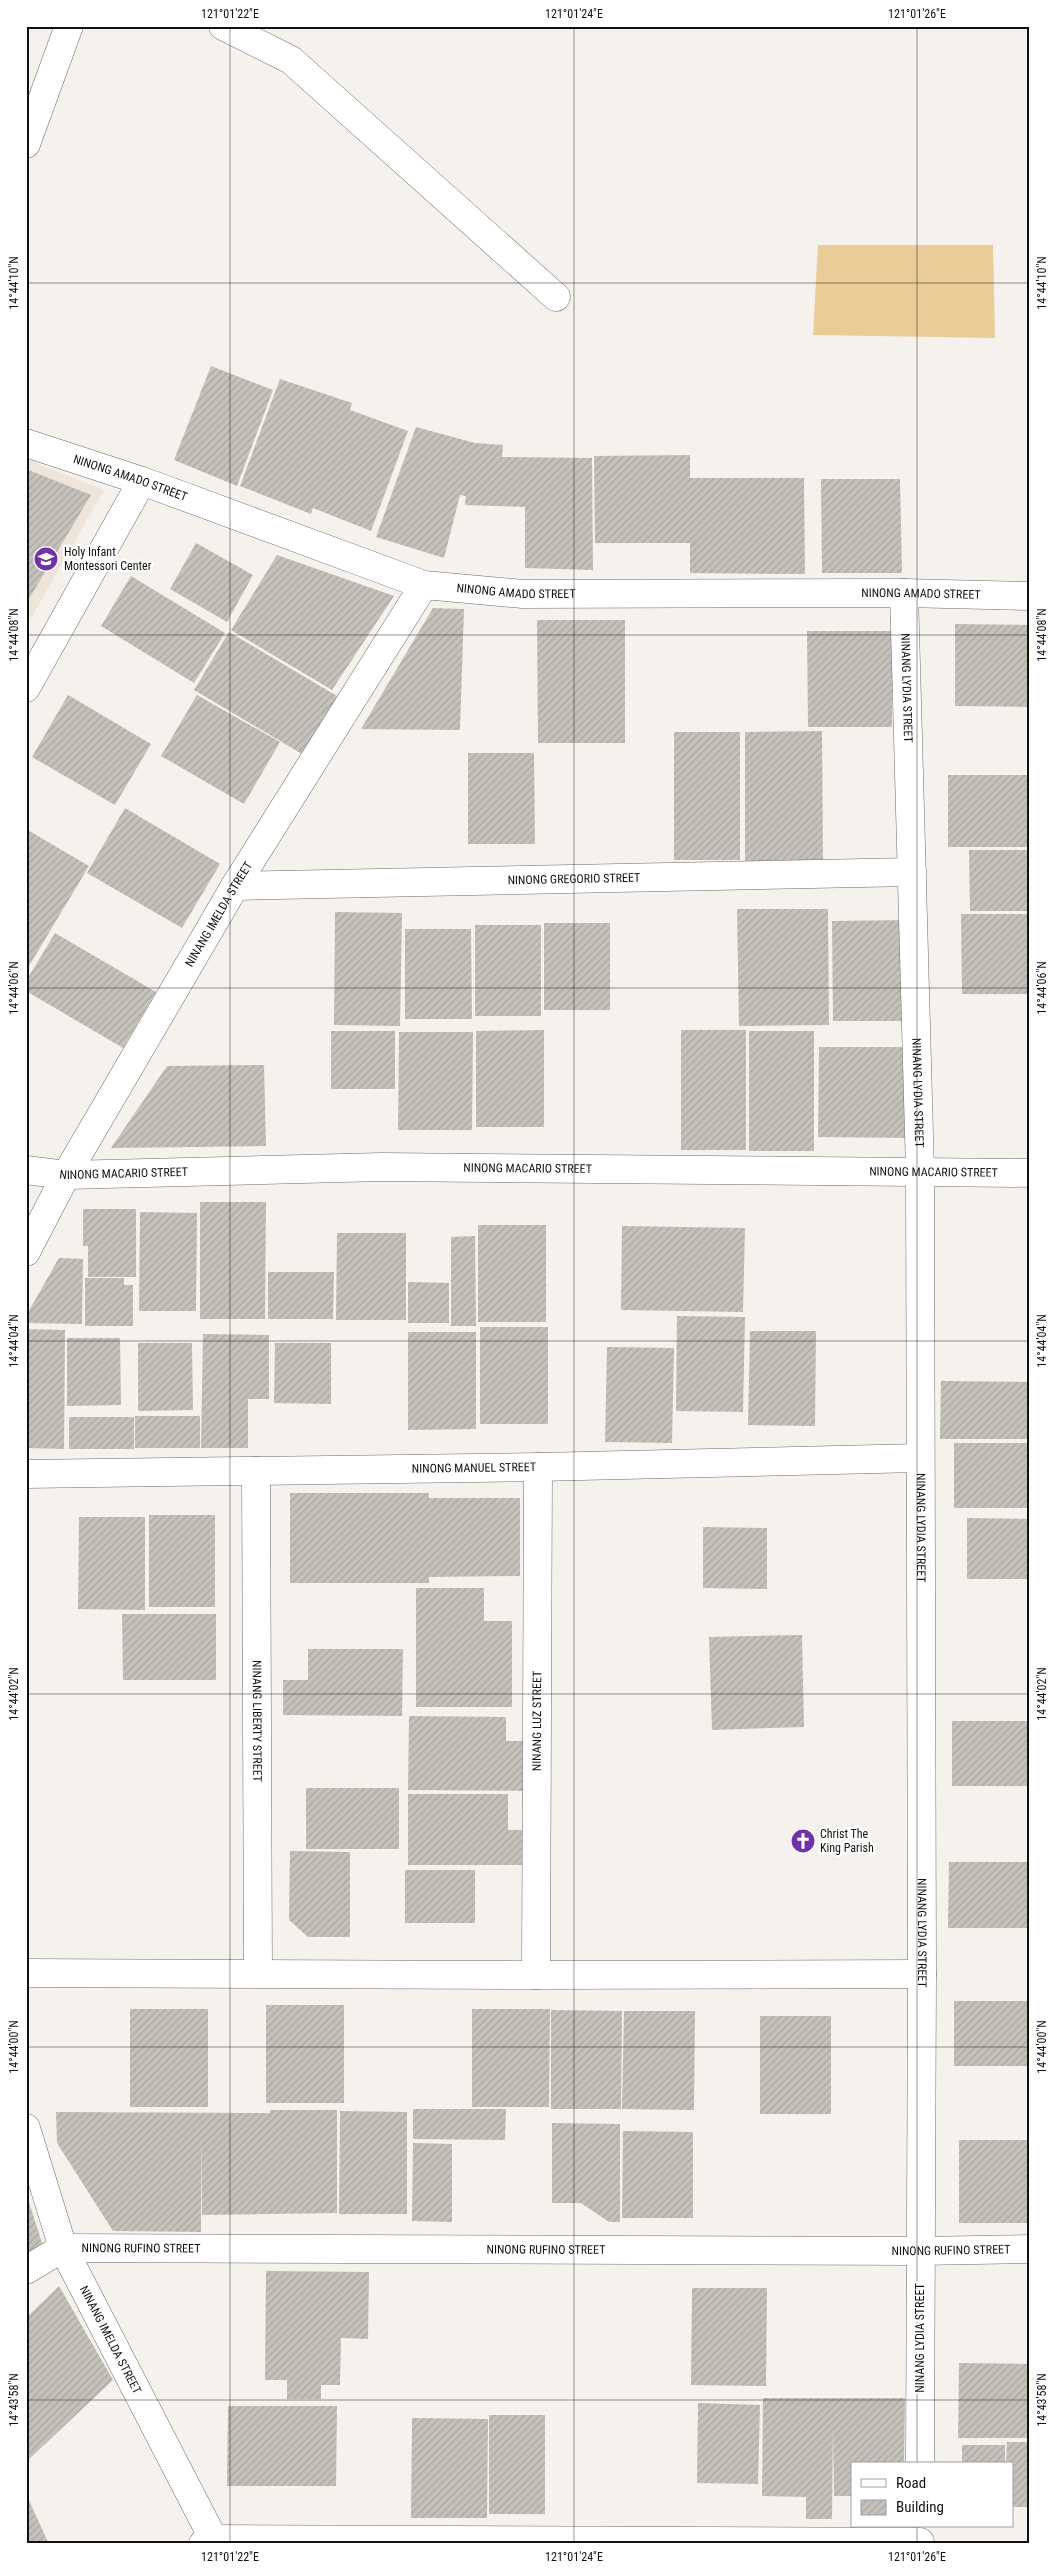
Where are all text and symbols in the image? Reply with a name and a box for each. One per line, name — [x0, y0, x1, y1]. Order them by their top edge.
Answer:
text: 121°01'22"E — [201, 7, 259, 21]
text: 121°01'24"E — [545, 7, 603, 21]
text: 121°01'26"E — [888, 7, 946, 21]
text: 14°44'10"N — [7, 256, 21, 310]
text: 14°44'10"N — [1035, 256, 1049, 310]
street label: NINONG AMADO STREET — [72, 452, 189, 504]
place label: Holy Infant Montessori Center — [64, 545, 152, 573]
school or university icon: Holy Infant Montessori Center — [33, 546, 59, 572]
street label: NINONG AMADO STREET — [456, 581, 576, 601]
street label: NINONG AMADO STREET — [861, 586, 981, 602]
text: 14°44'08"N — [7, 608, 21, 662]
text: 14°44'08"N — [1035, 608, 1049, 662]
street label: NINANG LYDIA STREET — [898, 633, 915, 743]
street label: NINANG IMELDA STREET — [182, 859, 255, 969]
street label: NINONG GREGORIO STREET — [507, 871, 640, 887]
text: 14°44'06"N — [7, 961, 21, 1015]
text: 14°44'06"N — [1035, 961, 1049, 1015]
street label: NINANG LYDIA STREET — [909, 1038, 926, 1148]
street label: NINONG MACARIO STREET — [463, 1161, 592, 1176]
street label: NINONG MACARIO STREET — [59, 1165, 188, 1182]
street label: NINONG MACARIO STREET — [869, 1165, 998, 1180]
text: 14°44'04"N — [7, 1314, 21, 1368]
text: 14°44'04"N — [1035, 1314, 1049, 1368]
street label: NINONG MANUEL STREET — [412, 1460, 536, 1476]
street label: NINANG LYDIA STREET — [914, 1473, 928, 1583]
street label: NINANG LIBERTY STREET — [250, 1660, 264, 1782]
text: 14°44'02"N — [7, 1667, 21, 1721]
text: 14°44'02"N — [1035, 1667, 1049, 1721]
street label: NINANG LUZ STREET — [530, 1671, 544, 1771]
place label: Christ The King Parish — [820, 1827, 874, 1855]
church icon: Christ The King Parish — [790, 1828, 816, 1854]
street label: NINANG LYDIA STREET — [915, 1878, 929, 1988]
text: 14°44'00"N — [7, 2020, 21, 2074]
text: 14°44'00"N — [1035, 2020, 1049, 2074]
street label: NINONG RUFINO STREET — [81, 2241, 200, 2255]
street label: NINONG RUFINO STREET — [486, 2242, 605, 2257]
street label: NINONG RUFINO STREET — [891, 2242, 1011, 2258]
street label: NINANG LYDIA STREET — [913, 2283, 927, 2393]
street label: NINANG IMELDA STREET — [77, 2284, 144, 2396]
text: 14°43'58"N — [7, 2373, 21, 2427]
text: 14°43'58"N — [1035, 2373, 1049, 2427]
legend — [851, 2462, 1014, 2528]
text: Road — [896, 2474, 926, 2492]
text: Building — [896, 2498, 944, 2516]
text: 121°01'22"E — [201, 2550, 259, 2564]
text: 121°01'24"E — [545, 2550, 603, 2564]
text: 121°01'26"E — [888, 2550, 946, 2564]

